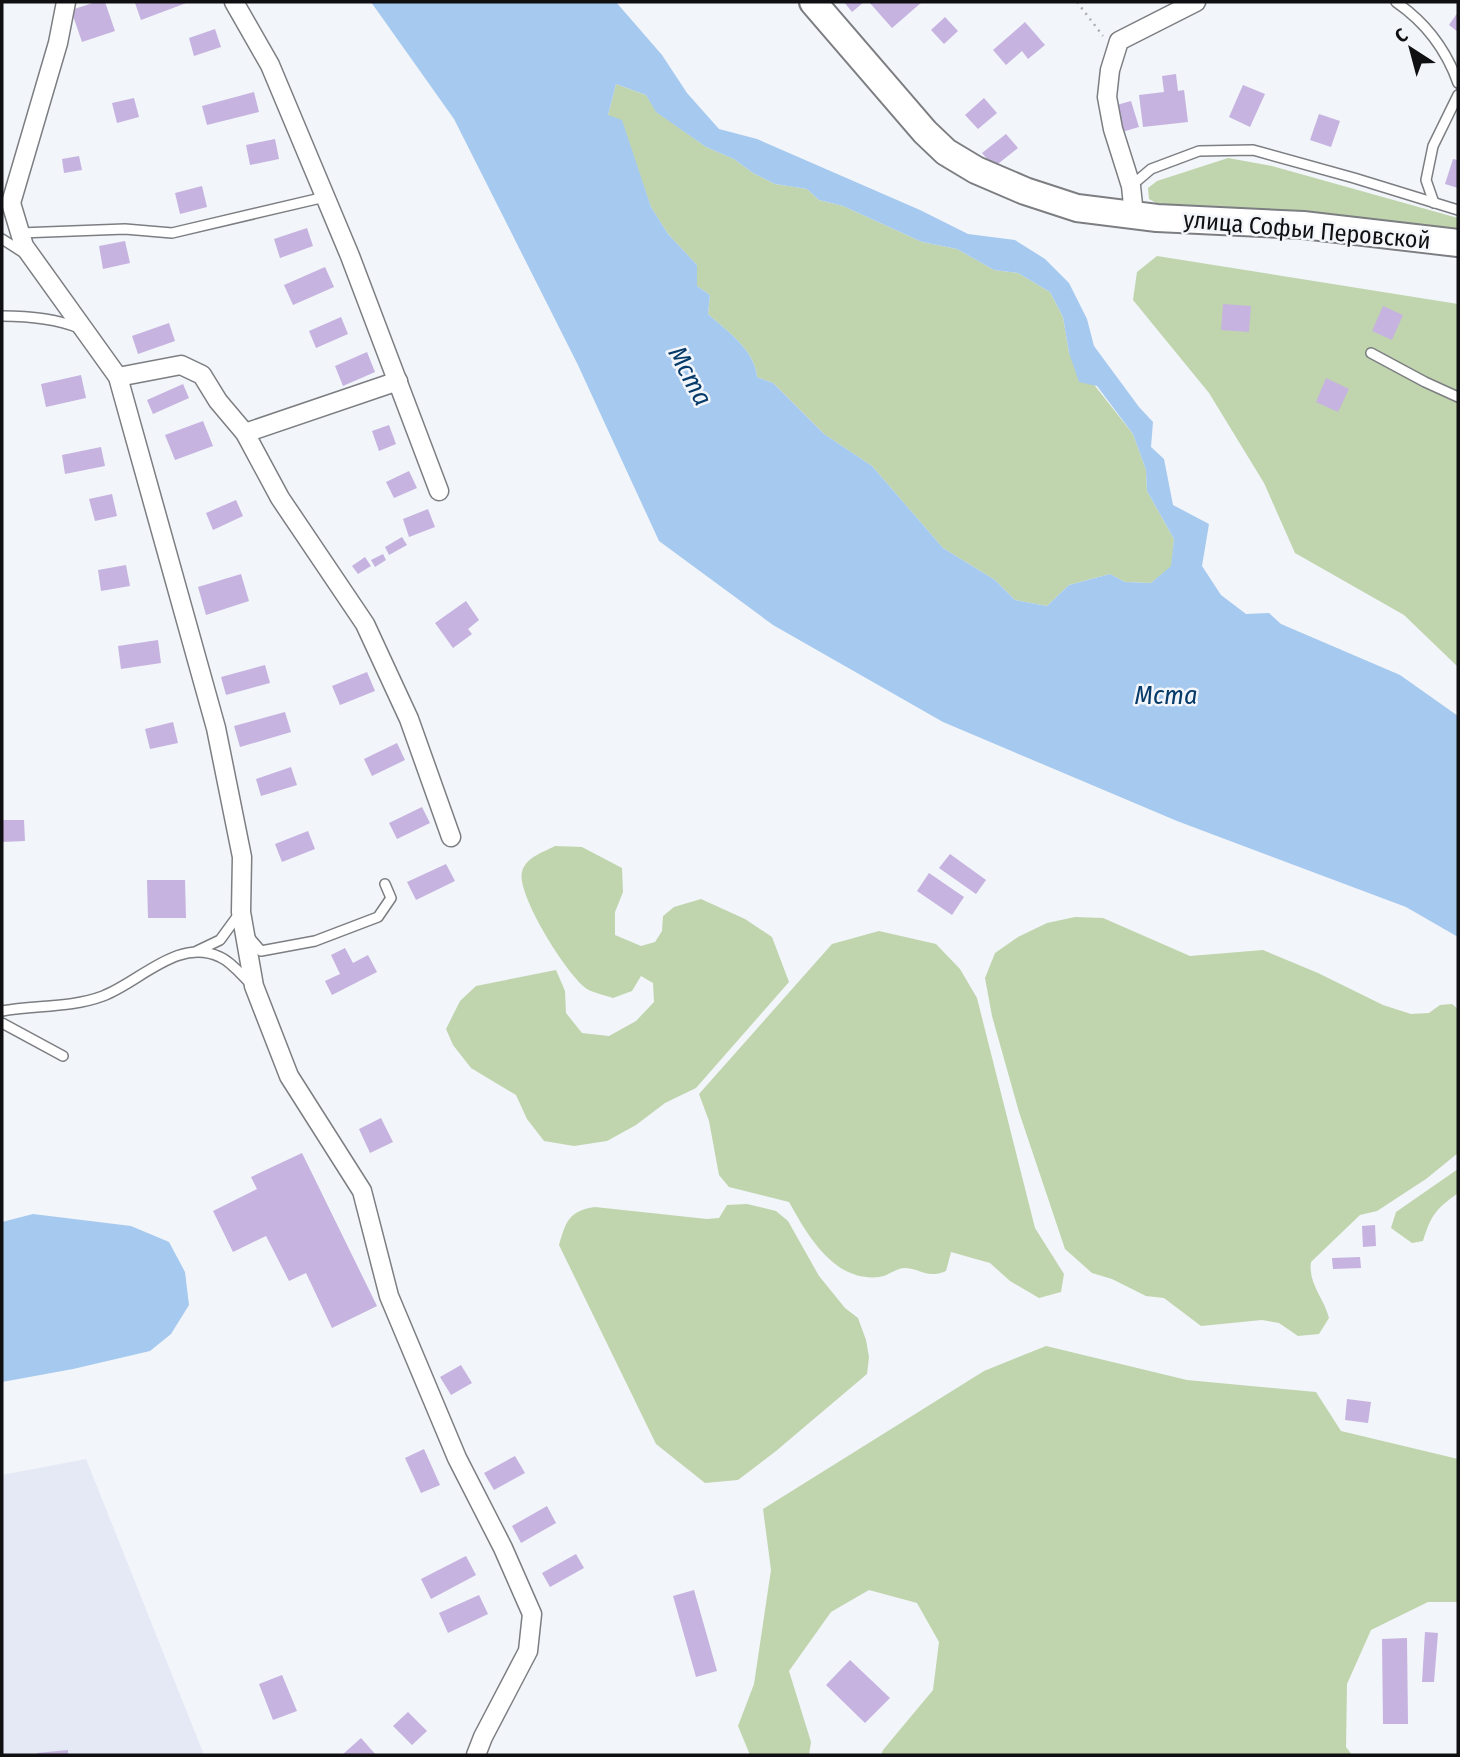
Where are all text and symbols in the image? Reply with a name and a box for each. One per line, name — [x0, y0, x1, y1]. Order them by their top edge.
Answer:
north arrow — [1376, 14, 1446, 84]
text: С — [1391, 23, 1412, 48]
street label: улица Софьи Перовской — [1182, 205, 1432, 255]
water label: Мста — [662, 341, 718, 411]
water label: Мста — [1135, 680, 1197, 711]

